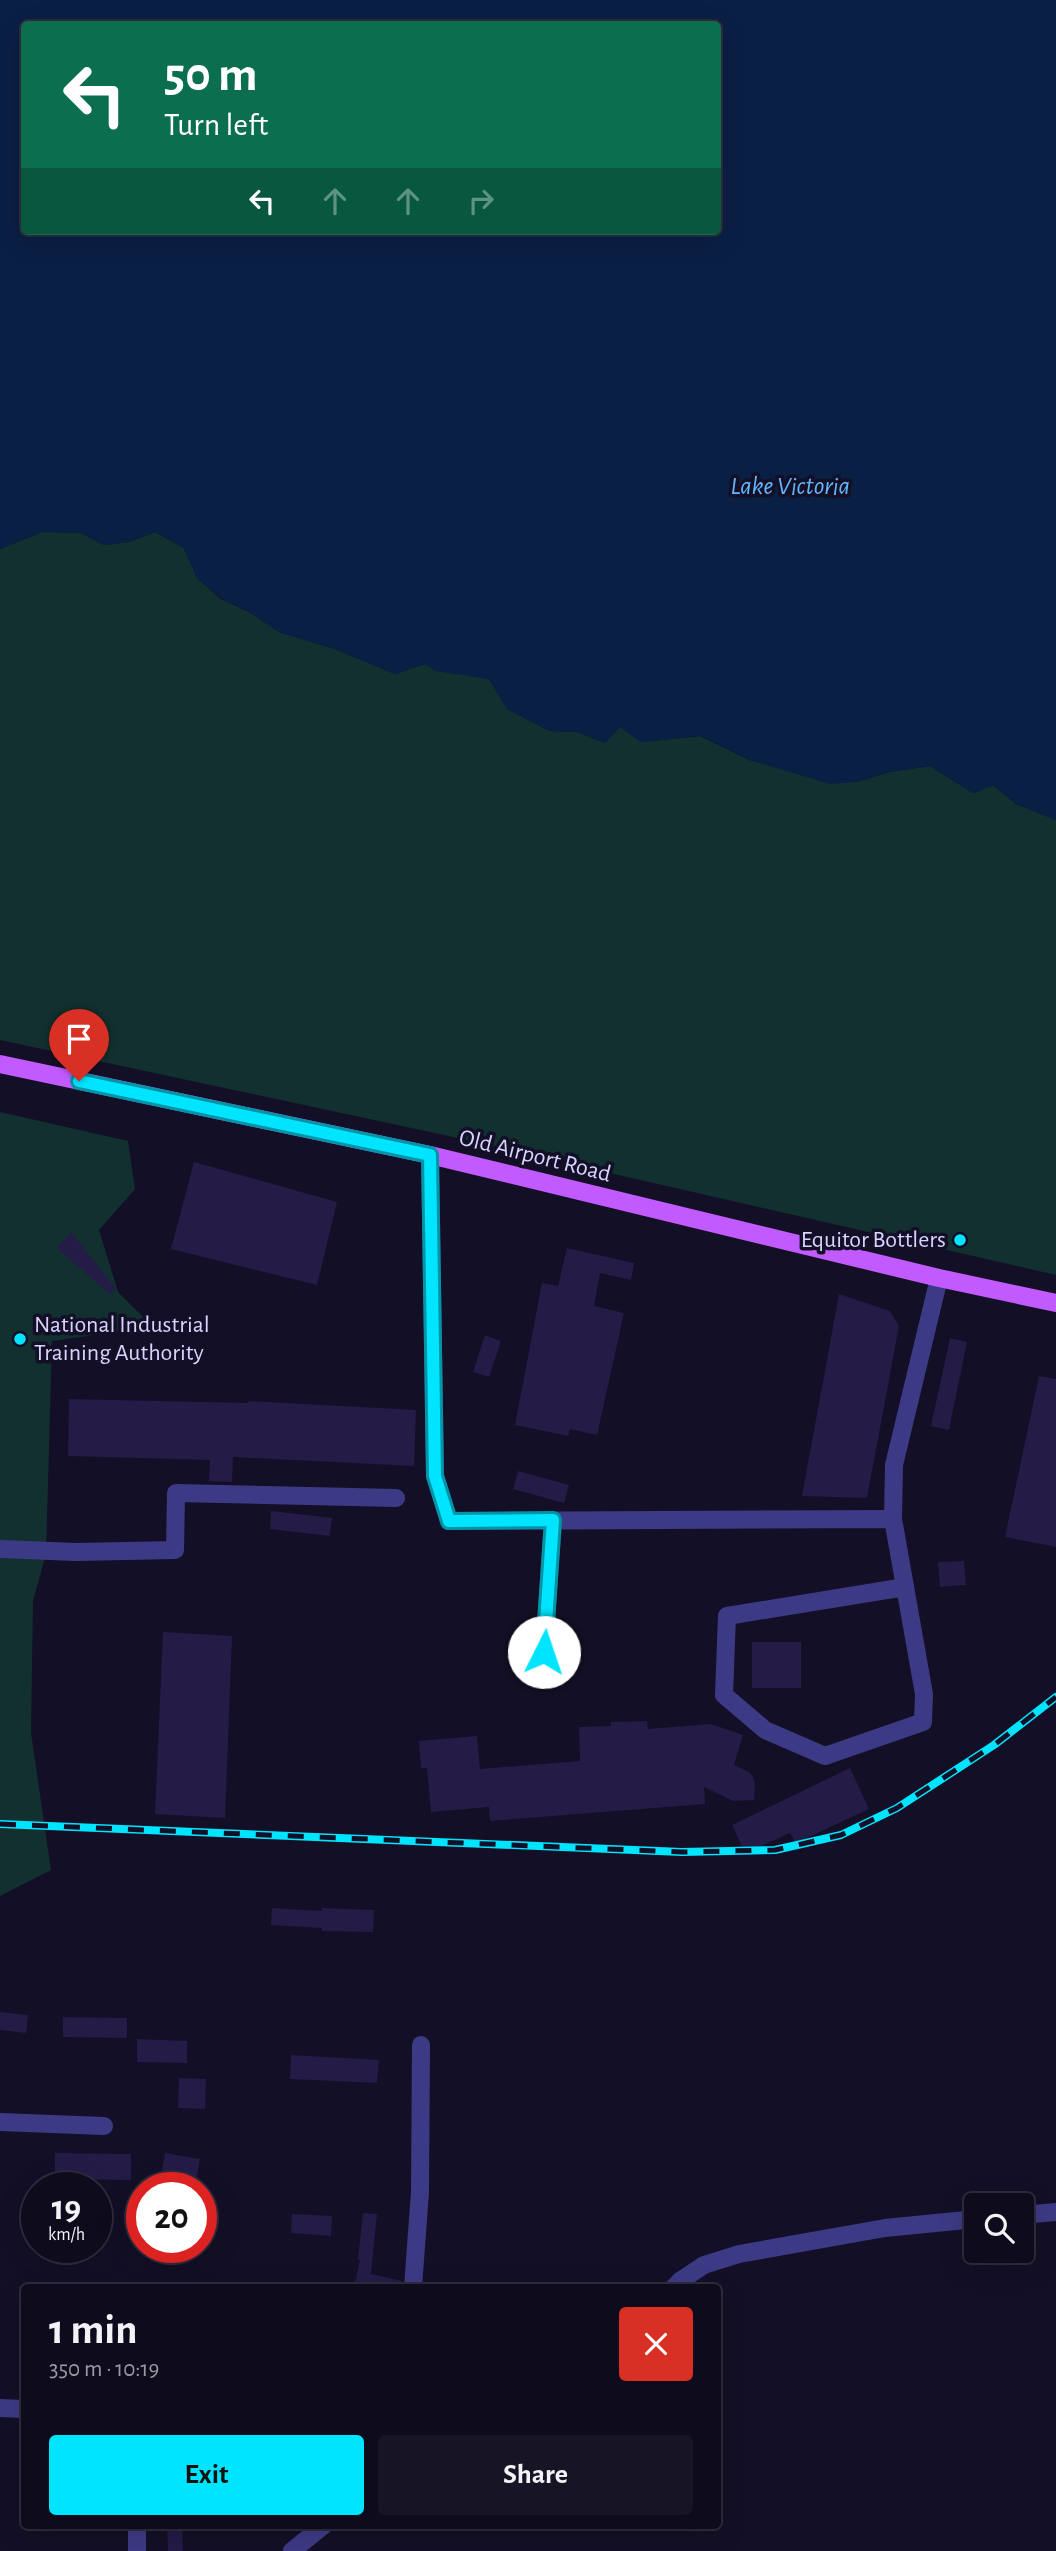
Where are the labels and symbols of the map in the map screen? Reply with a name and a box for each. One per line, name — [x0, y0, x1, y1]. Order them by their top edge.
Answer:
water label: Lake Victoria — [730, 473, 850, 499]
pin — [49, 1009, 109, 1081]
street label: Old Airport Road — [456, 1126, 614, 1186]
place label: Equitor Bottlers — [801, 1228, 946, 1252]
marker: Equitor Bottlers — [952, 1232, 968, 1248]
place label: National Industrial Training Authority — [34, 1313, 210, 1365]
marker: National Industrial Training Authority — [12, 1331, 28, 1347]
position arrow — [507, 1615, 581, 1689]
speed limit sign: 20 — [126, 2172, 217, 2263]

